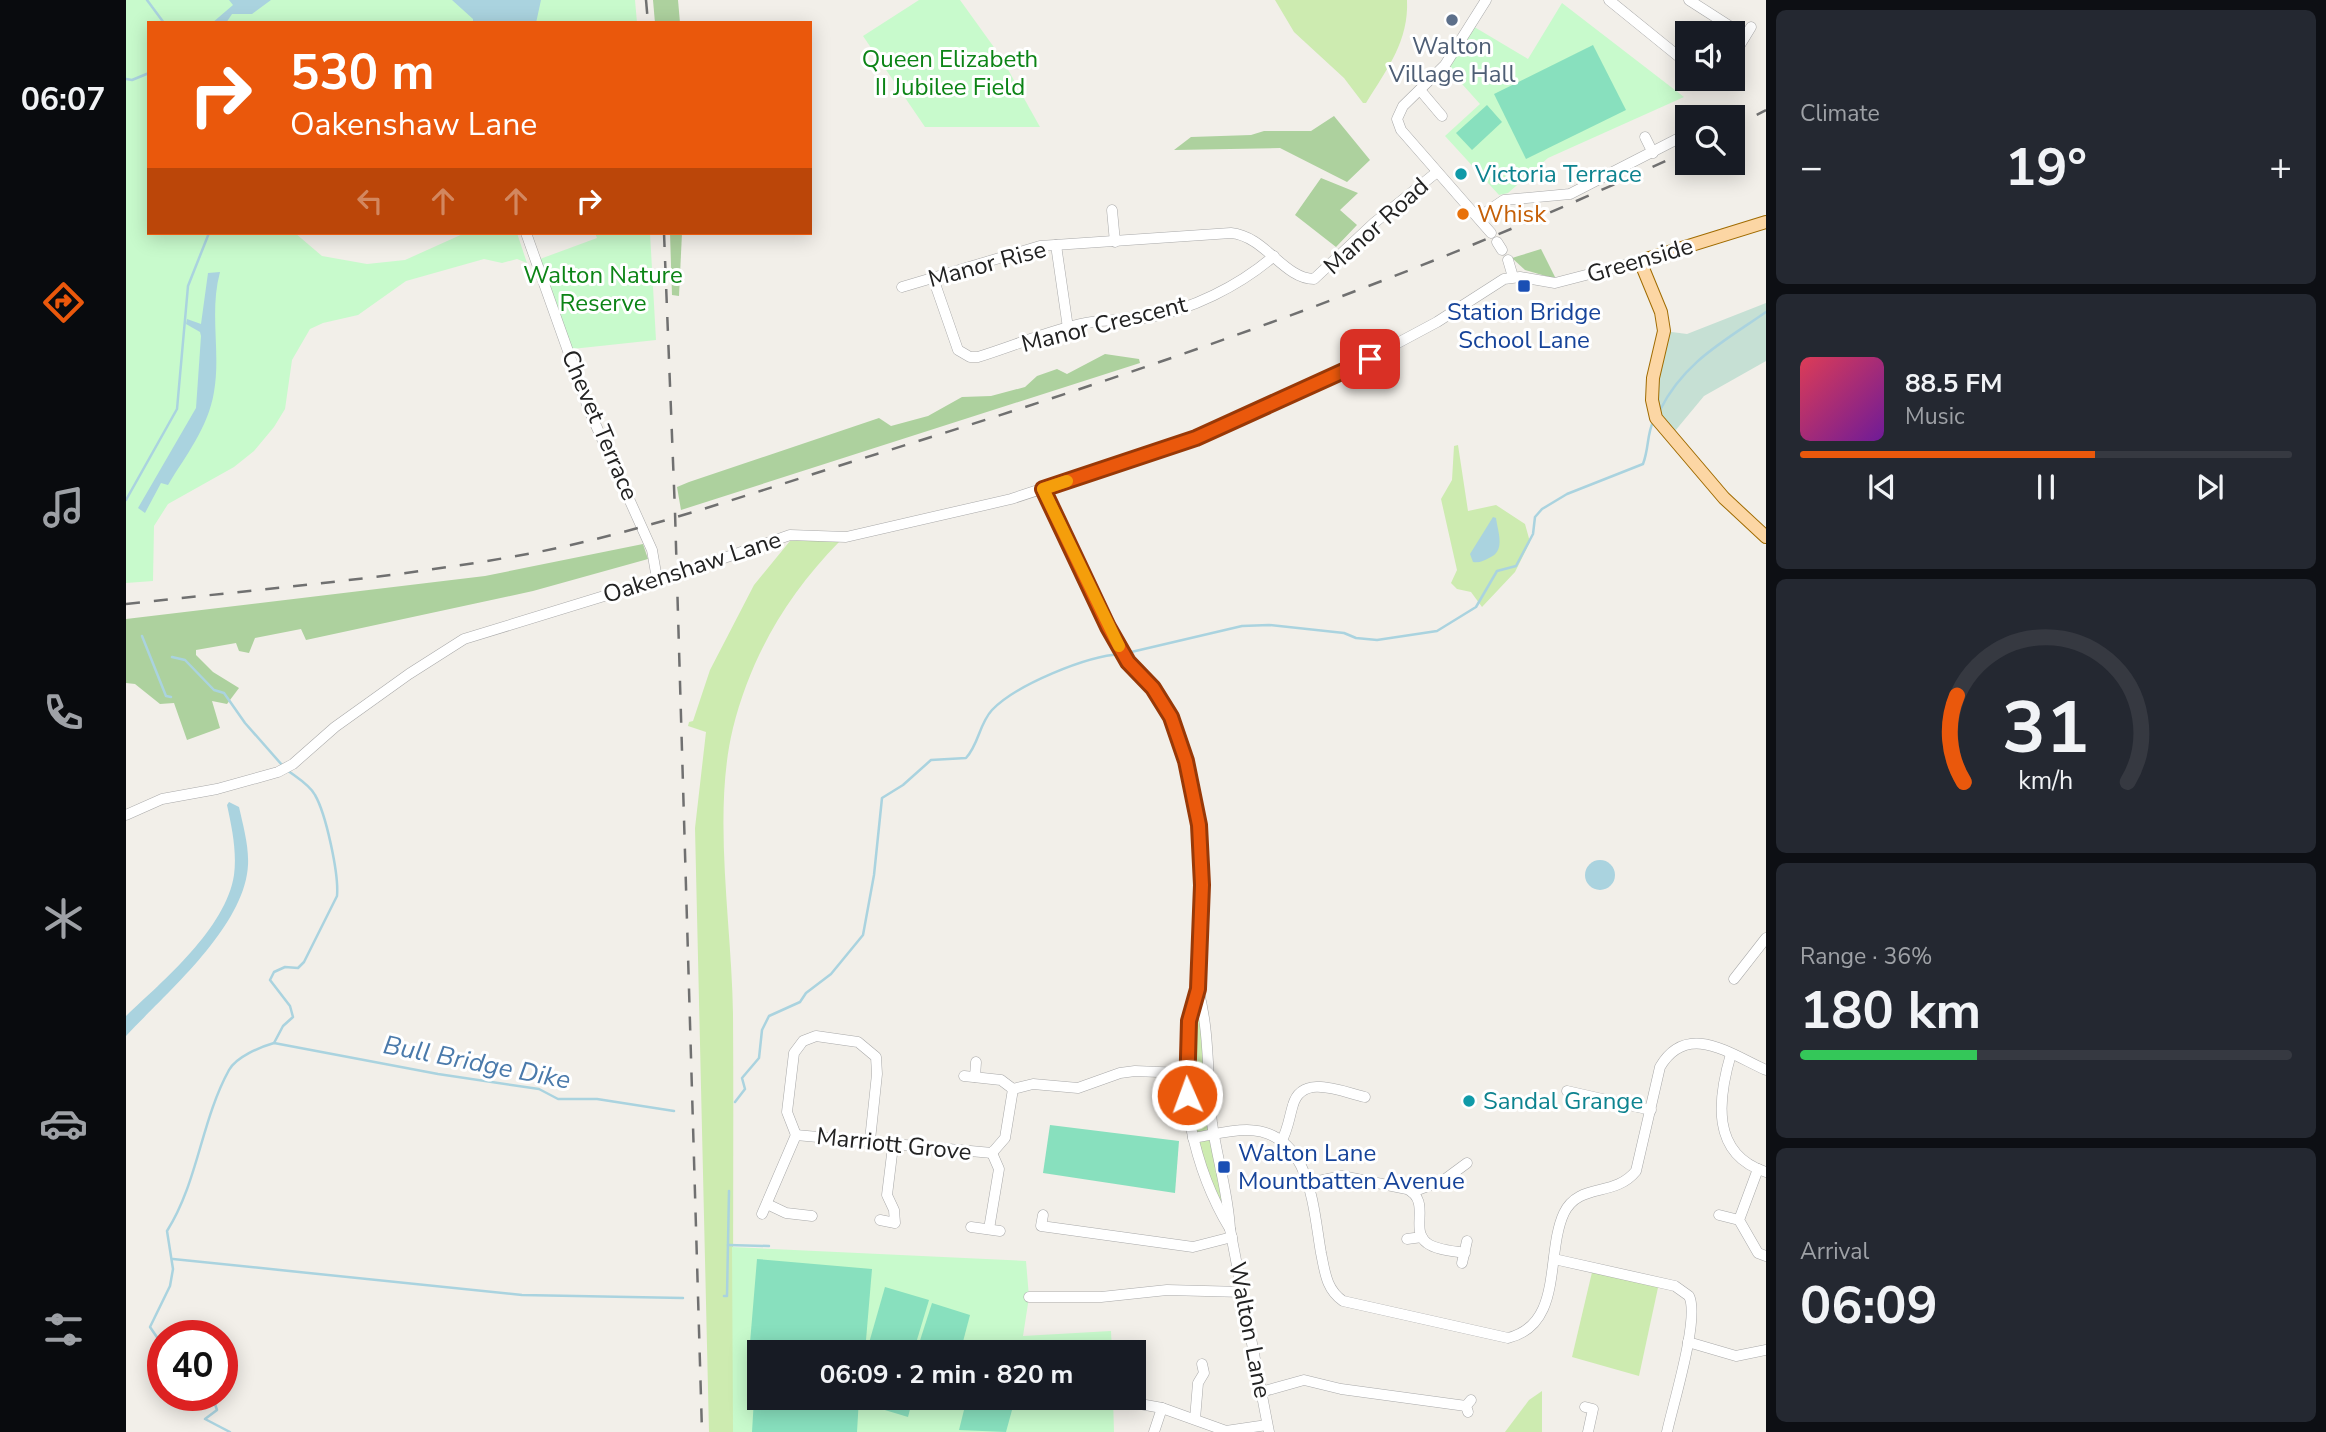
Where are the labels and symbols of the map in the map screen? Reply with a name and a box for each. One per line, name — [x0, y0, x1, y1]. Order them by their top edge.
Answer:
marker: Walton Village Hall — [1444, 12, 1460, 28]
place label: Walton Village Hall — [1387, 30, 1516, 90]
park label: Queen Elizabeth II Jubilee Field — [862, 43, 1038, 103]
place label: Victoria Terrace — [1474, 158, 1642, 190]
marker: Victoria Terrace — [1453, 166, 1469, 182]
street label: Manor Road — [1317, 170, 1435, 282]
place label: Whisk — [1477, 198, 1547, 230]
marker: Whisk — [1455, 206, 1471, 222]
street label: Greenside — [1583, 230, 1697, 290]
street label: Manor Rise — [924, 233, 1050, 295]
park label: Walton Nature Reserve — [523, 259, 683, 319]
marker: Station Bridge School Lane — [1516, 278, 1532, 294]
street label: Manor Crescent — [1018, 288, 1191, 360]
place label: Station Bridge School Lane — [1447, 296, 1601, 356]
pin — [1340, 329, 1400, 389]
street label: Chevet Terrace — [554, 345, 646, 505]
street label: Oakenshaw Lane — [599, 523, 785, 611]
water label: Bull Bridge Dike — [380, 1027, 574, 1098]
position arrow — [1150, 1058, 1224, 1132]
place label: Sandal Grange — [1483, 1085, 1643, 1117]
marker: Sandal Grange — [1461, 1093, 1477, 1109]
street label: Marriott Grove — [815, 1120, 973, 1168]
place label: Walton Lane Mountbatten Avenue — [1238, 1137, 1465, 1197]
marker: Walton Lane Mountbatten Avenue — [1216, 1159, 1232, 1175]
street label: Walton Lane — [1221, 1259, 1279, 1401]
speed limit sign: 40 — [147, 1320, 238, 1411]

